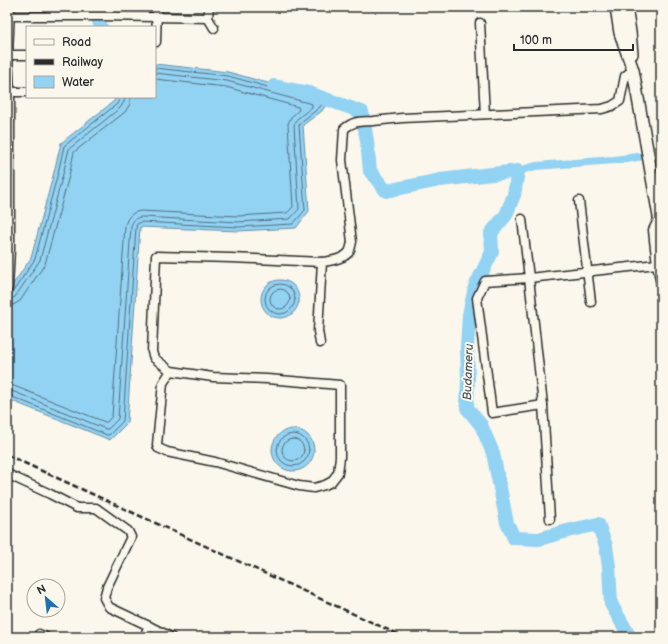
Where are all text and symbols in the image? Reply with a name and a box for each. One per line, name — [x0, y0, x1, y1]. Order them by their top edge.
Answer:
legend — [26, 26, 156, 98]
scale bar — [514, 26, 633, 52]
text: 100 m — [520, 33, 552, 48]
text: Road — [62, 35, 91, 50]
text: Railway — [62, 55, 104, 70]
text: Water — [62, 75, 94, 90]
water label: Budameru — [460, 343, 477, 400]
north arrow — [26, 578, 66, 618]
text: N — [35, 582, 48, 597]

